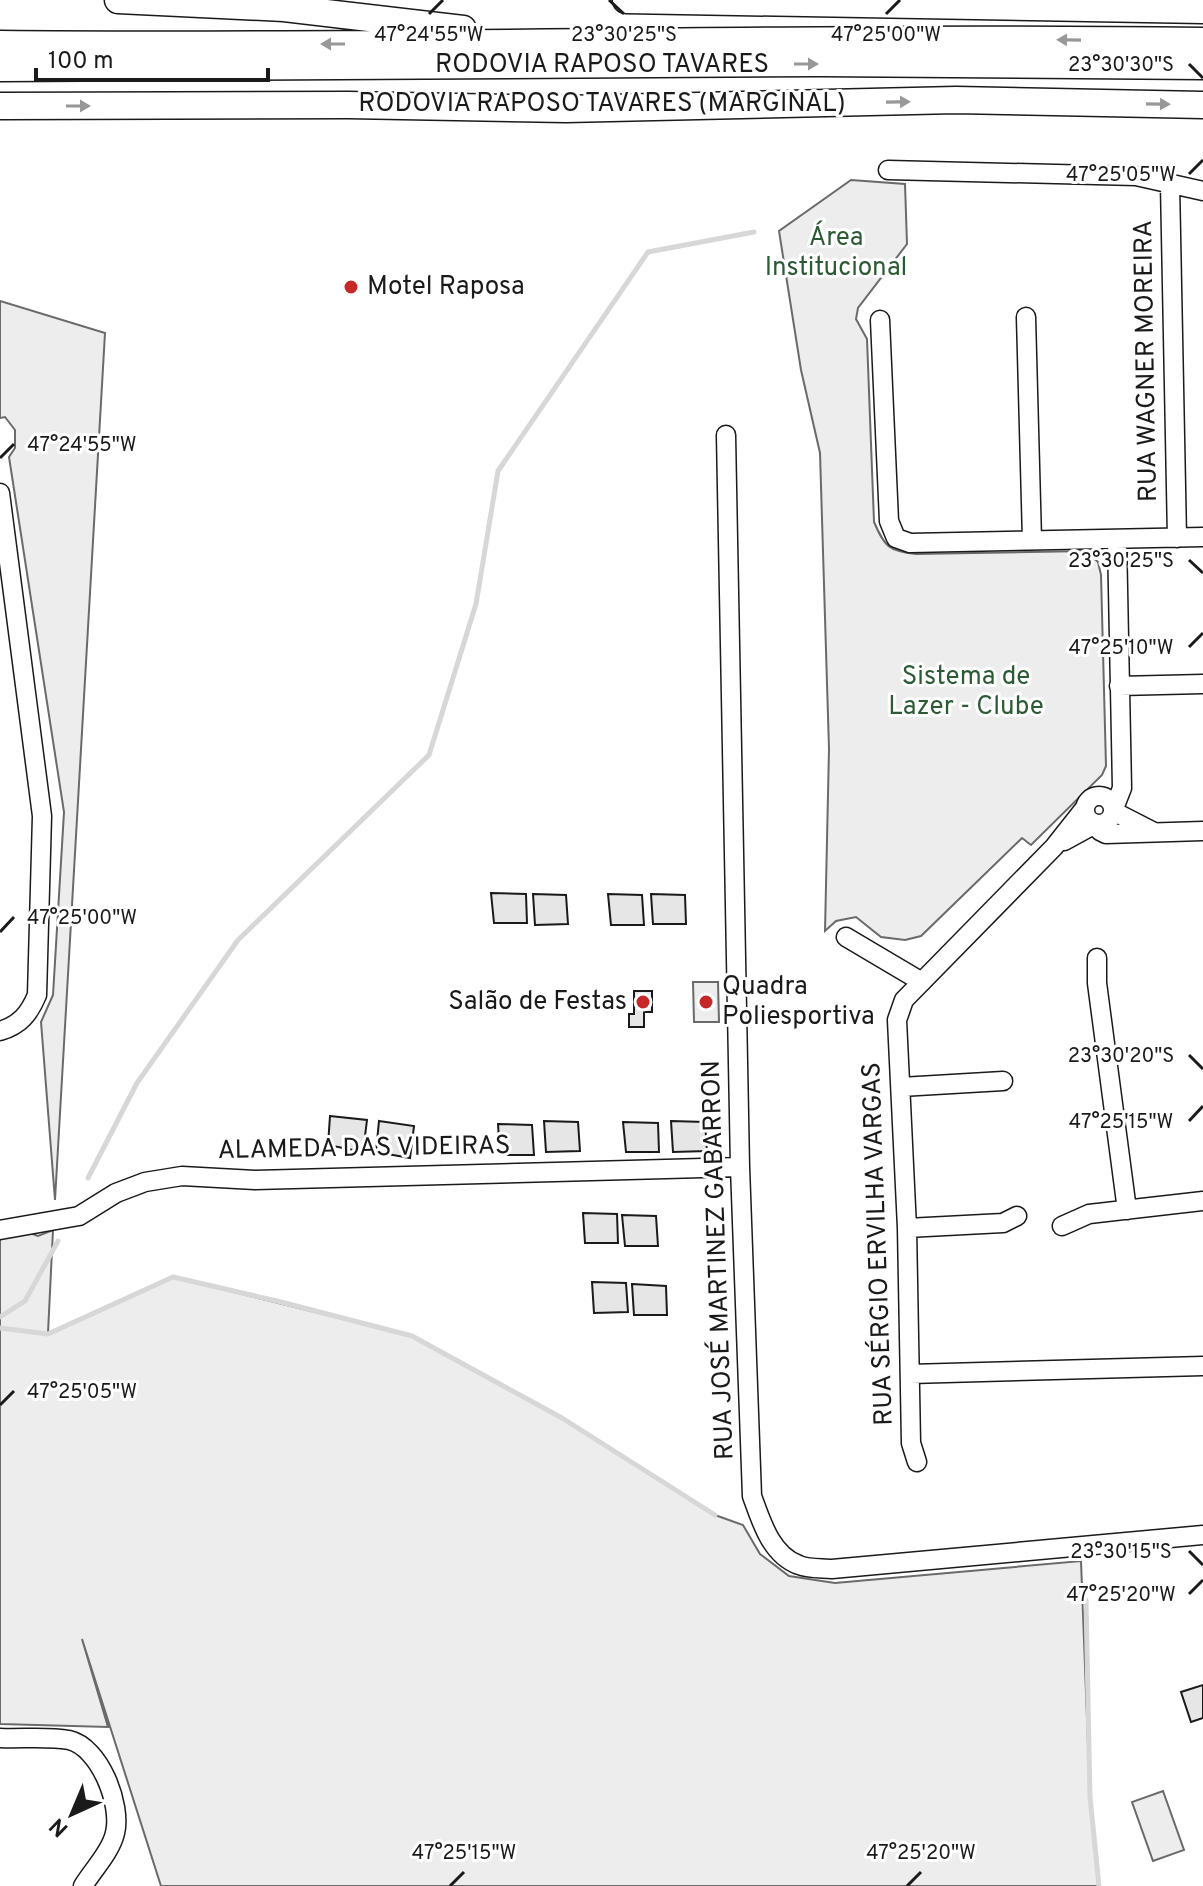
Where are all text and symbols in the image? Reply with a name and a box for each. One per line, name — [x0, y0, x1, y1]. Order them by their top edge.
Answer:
text: 47°24'55"W — [374, 23, 484, 49]
text: 23°30'25"S — [571, 23, 677, 49]
text: 47°25'00"W — [831, 23, 941, 49]
scale bar — [36, 32, 268, 82]
one-way arrow — [1056, 34, 1081, 46]
one-way arrow — [320, 38, 345, 50]
text: 100 m — [48, 47, 114, 77]
street label: RODOVIA RAPOSO TAVARES — [435, 49, 769, 82]
text: 23°30'30"S — [1068, 53, 1174, 79]
one-way arrow — [794, 57, 819, 70]
street label: RODOVIA RAPOSO TAVARES (MARGINAL) — [358, 88, 846, 121]
one-way arrow — [886, 95, 911, 108]
one-way arrow — [1146, 98, 1171, 111]
one-way arrow — [66, 100, 91, 112]
text: 47°25'05"W — [1066, 163, 1176, 189]
park label: Área Institucional — [765, 220, 907, 285]
street label: RUA WAGNER MOREIRA — [1128, 220, 1166, 502]
place label: Motel Raposa — [367, 271, 525, 304]
marker: Motel Raposa — [342, 278, 360, 296]
text: 47°24'55"W — [27, 433, 137, 459]
text: 23°30'25"S — [1068, 549, 1174, 575]
text: 47°25'10"W — [1069, 636, 1173, 662]
park label: Sistema de Lazer - Clube — [888, 661, 1044, 724]
text: 47°25'00"W — [27, 906, 137, 932]
place label: Quadra Poliesportiva — [722, 971, 875, 1034]
place label: Salão de Festas — [448, 986, 627, 1019]
marker: Salão de Festas — [634, 993, 652, 1011]
marker: Quadra Poliesportiva — [697, 993, 715, 1011]
text: 23°30'20"S — [1068, 1044, 1174, 1070]
street label: RUA JOSÉ MARTINEZ GABARRON — [694, 1059, 742, 1461]
street label: RUA SÉRGIO ERVILHA VARGAS — [854, 1062, 902, 1426]
text: 47°25'15"W — [1069, 1110, 1173, 1136]
street label: ALAMEDA DAS VIDEIRAS — [217, 1130, 511, 1168]
text: 47°25'05"W — [27, 1380, 137, 1406]
text: 23°30'15"S — [1070, 1540, 1172, 1566]
text: 47°25'20"W — [1066, 1583, 1176, 1609]
north arrow — [32, 1774, 112, 1854]
text: N — [45, 1811, 75, 1842]
text: 47°25'15"W — [412, 1841, 516, 1867]
text: 47°25'20"W — [866, 1841, 976, 1867]

